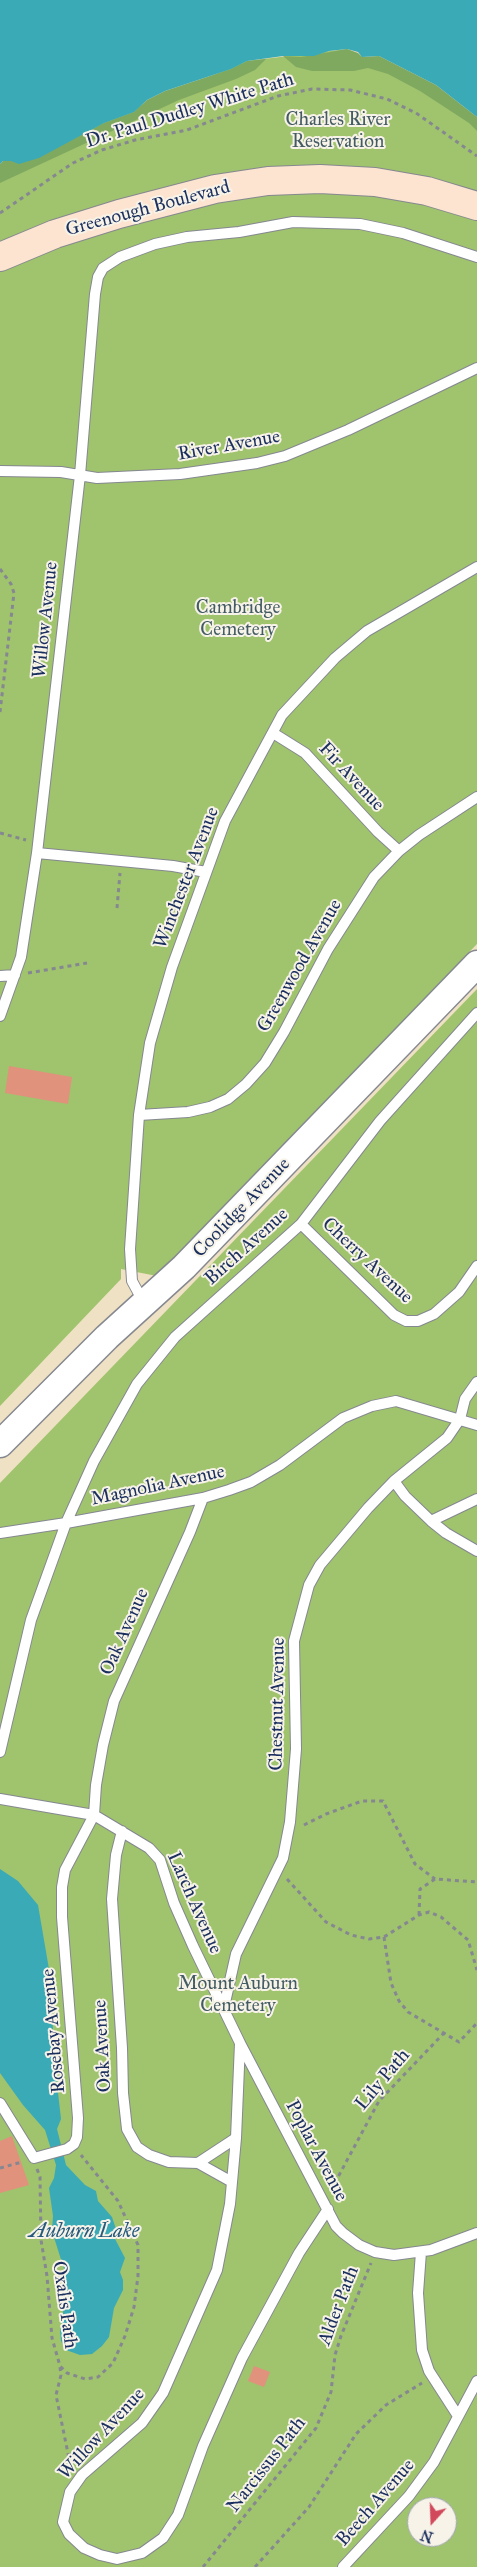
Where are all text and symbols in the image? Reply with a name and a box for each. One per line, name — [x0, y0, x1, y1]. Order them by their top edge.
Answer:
street label: Dr. Paul Dudley White Path — [83, 68, 297, 154]
park label: Charles River Reservation — [286, 109, 390, 153]
street label: Greenough Boulevard — [63, 176, 233, 242]
street label: River Avenue — [176, 426, 282, 466]
street label: Willow Avenue — [29, 561, 63, 679]
park label: Cambridge Cemetery — [196, 597, 280, 641]
street label: Fir Avenue — [313, 738, 389, 816]
street label: Winchester Avenue — [150, 804, 224, 952]
street label: Greenwood Avenue — [253, 896, 347, 1036]
street label: Coolidge Avenue — [189, 1153, 295, 1263]
street label: Birch Avenue — [201, 1204, 293, 1290]
street label: Cherry Avenue — [317, 1213, 417, 1309]
street label: Magnolia Avenue — [89, 1461, 227, 1511]
street label: Oak Avenue — [96, 1585, 154, 1679]
street label: Chestnut Avenue — [265, 1637, 291, 1771]
street label: Larch Avenue — [161, 1849, 227, 1957]
street label: Rosebay Avenue — [37, 1968, 71, 2094]
park label: Mount Auburn Cemetery — [178, 1973, 298, 2017]
street label: Oak Avenue — [89, 1999, 117, 2093]
street label: Lily Path — [351, 2045, 415, 2115]
street label: Poplar Avenue — [280, 2097, 352, 2205]
water label: Auburn Lake — [29, 2220, 139, 2244]
street label: Oxalis Path — [47, 2260, 81, 2350]
street label: Alder Path — [314, 2263, 364, 2349]
street label: Willow Avenue — [54, 2384, 150, 2484]
street label: Narcissus Path — [223, 2413, 311, 2517]
street label: Beech Avenue — [332, 2455, 420, 2551]
north arrow — [407, 2497, 457, 2547]
text: N — [419, 2526, 436, 2546]

